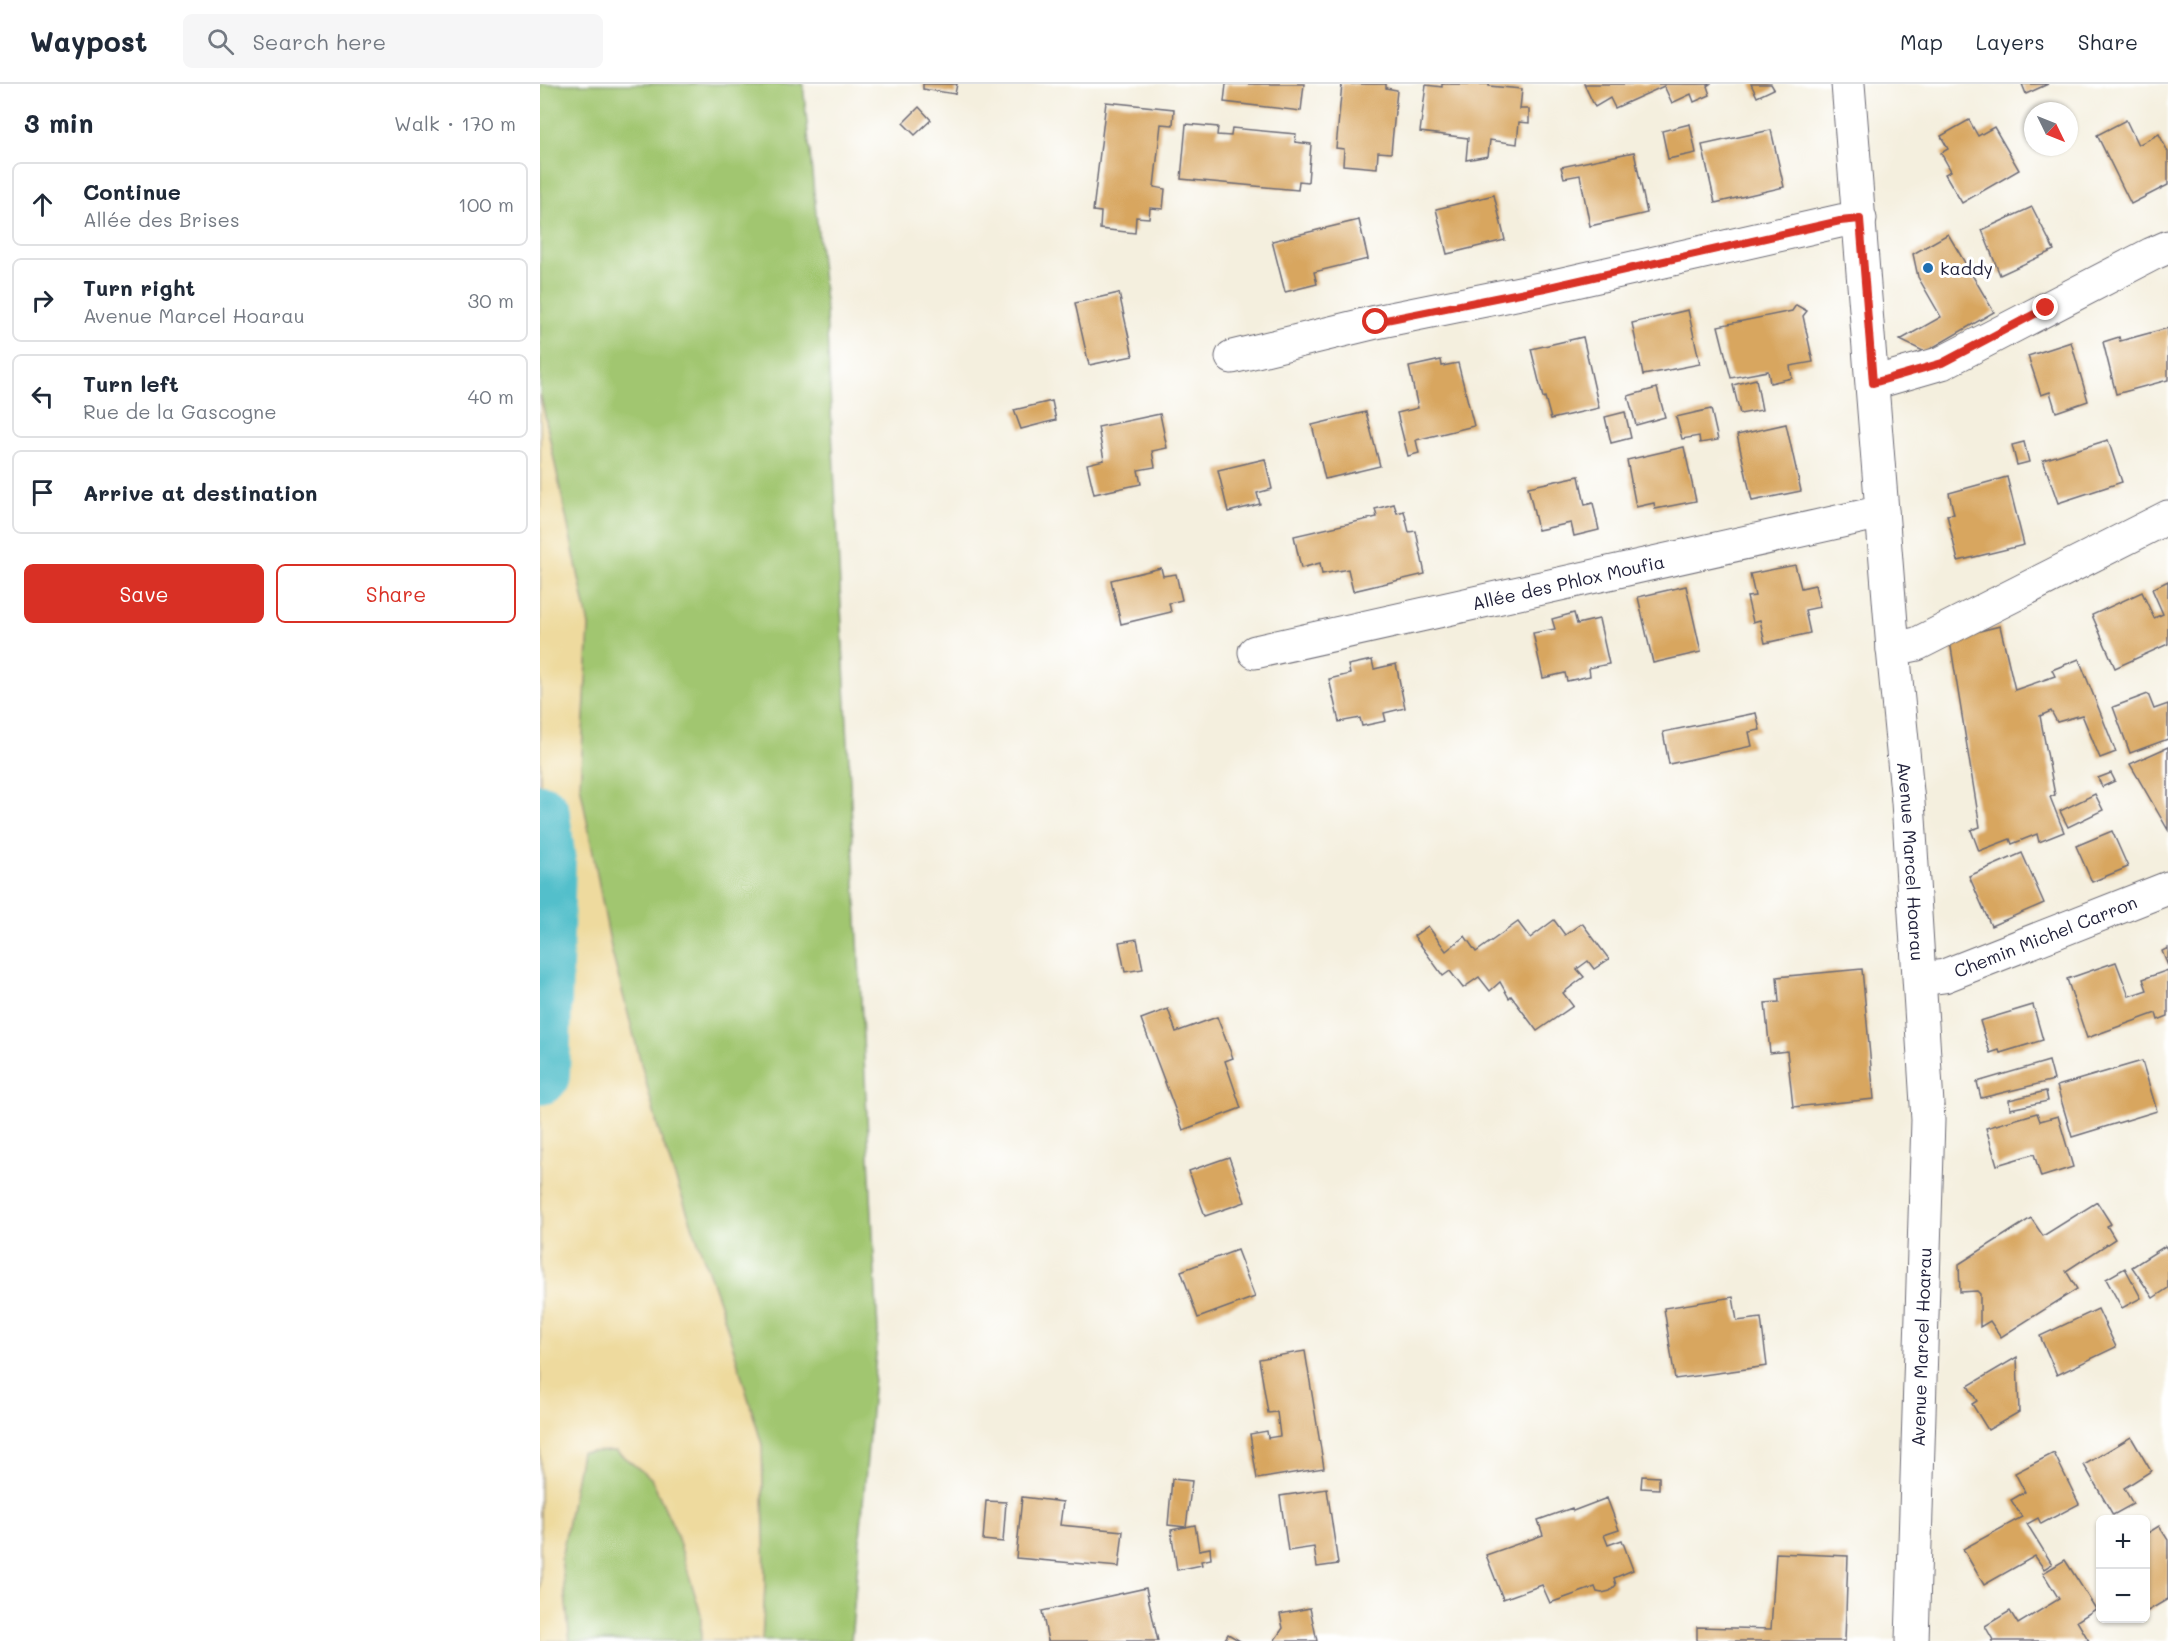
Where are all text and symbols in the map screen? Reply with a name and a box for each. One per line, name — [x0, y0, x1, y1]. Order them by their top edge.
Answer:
search box — [183, 14, 603, 68]
text: Waypost — [30, 23, 147, 59]
icon: search — [204, 25, 237, 58]
text: Search here — [252, 27, 386, 56]
text: Map — [1900, 28, 1943, 55]
text: Layers — [1976, 28, 2045, 55]
text: Share — [2078, 28, 2138, 55]
north arrow — [2024, 102, 2078, 156]
text: 3 min — [24, 106, 93, 140]
text: Walk · 170 m — [394, 110, 516, 136]
text: Continue — [83, 177, 181, 206]
icon: ahead — [26, 188, 59, 221]
text: 100 m — [458, 191, 514, 217]
text: Allée des Brises — [83, 206, 240, 232]
place label: kaddy — [1940, 256, 1993, 280]
marker: kaddy — [1921, 261, 1935, 275]
text: Turn right — [83, 273, 195, 302]
icon: right — [26, 284, 59, 317]
text: 30 m — [468, 287, 514, 313]
route end — [2032, 294, 2058, 320]
text: Avenue Marcel Hoarau — [83, 302, 305, 328]
route start — [1362, 308, 1388, 334]
text: Turn left — [83, 369, 179, 398]
icon: left — [26, 380, 59, 413]
text: 40 m — [468, 383, 514, 409]
text: Rue de la Gascogne — [83, 398, 277, 424]
icon: arrive — [26, 476, 59, 509]
text: Arrive at destination — [83, 478, 318, 507]
street label: Allée des Phlox Moufia — [1470, 549, 1667, 615]
button: Save — [24, 564, 264, 623]
button: Share — [276, 564, 516, 623]
street label: Avenue Marcel Hoarau — [1892, 761, 1930, 962]
street label: Chemin Michel Carron — [1950, 889, 2140, 983]
street label: Avenue Marcel Hoarau — [1906, 1247, 1936, 1447]
map controls — [2096, 1515, 2150, 1623]
button: + — [2096, 1515, 2150, 1569]
button: − — [2096, 1569, 2150, 1623]

